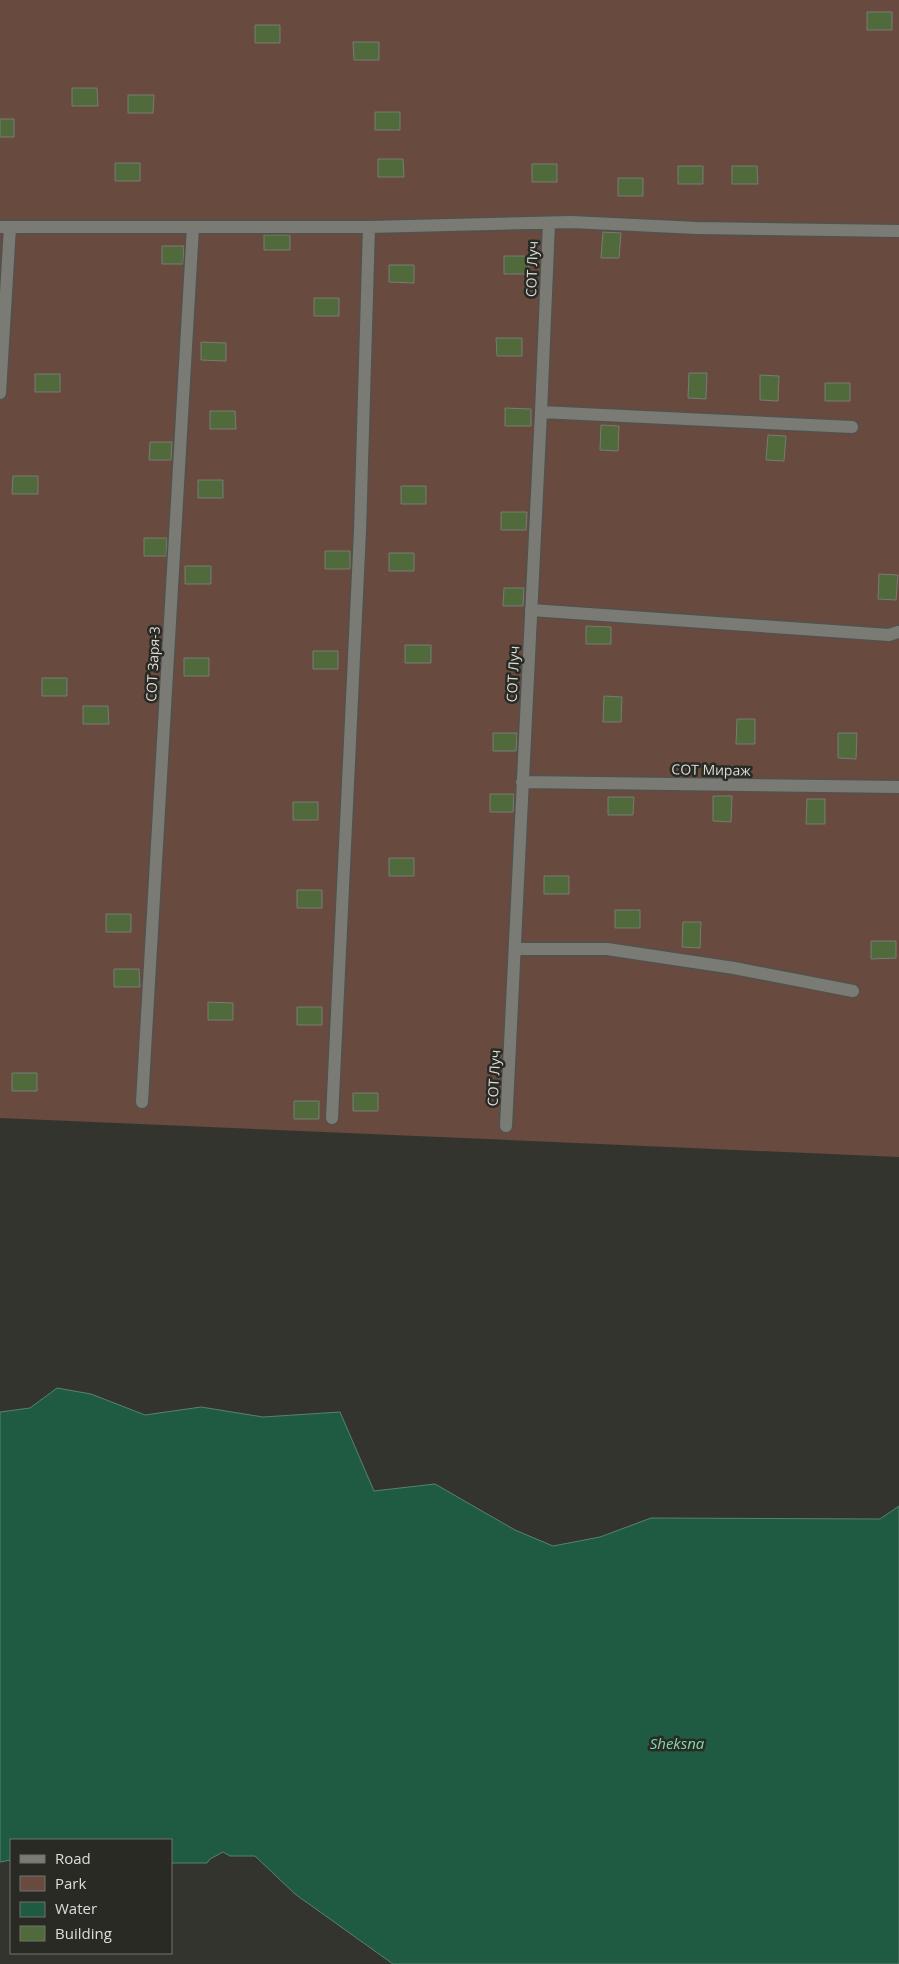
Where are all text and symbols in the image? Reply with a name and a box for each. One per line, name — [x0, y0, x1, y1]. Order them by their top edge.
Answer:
street label: СОТ Луч — [521, 240, 542, 298]
street label: СОТ Заря-3 — [141, 626, 164, 702]
street label: СОТ Луч — [502, 645, 523, 703]
street label: СОТ Мираж — [671, 759, 751, 780]
street label: СОТ Луч — [483, 1049, 504, 1107]
water label: Sheksna — [650, 1733, 705, 1753]
legend — [10, 1839, 172, 1954]
text: Road — [55, 1848, 91, 1868]
text: Park — [55, 1873, 86, 1893]
text: Water — [55, 1898, 97, 1918]
text: Building — [55, 1923, 112, 1943]

